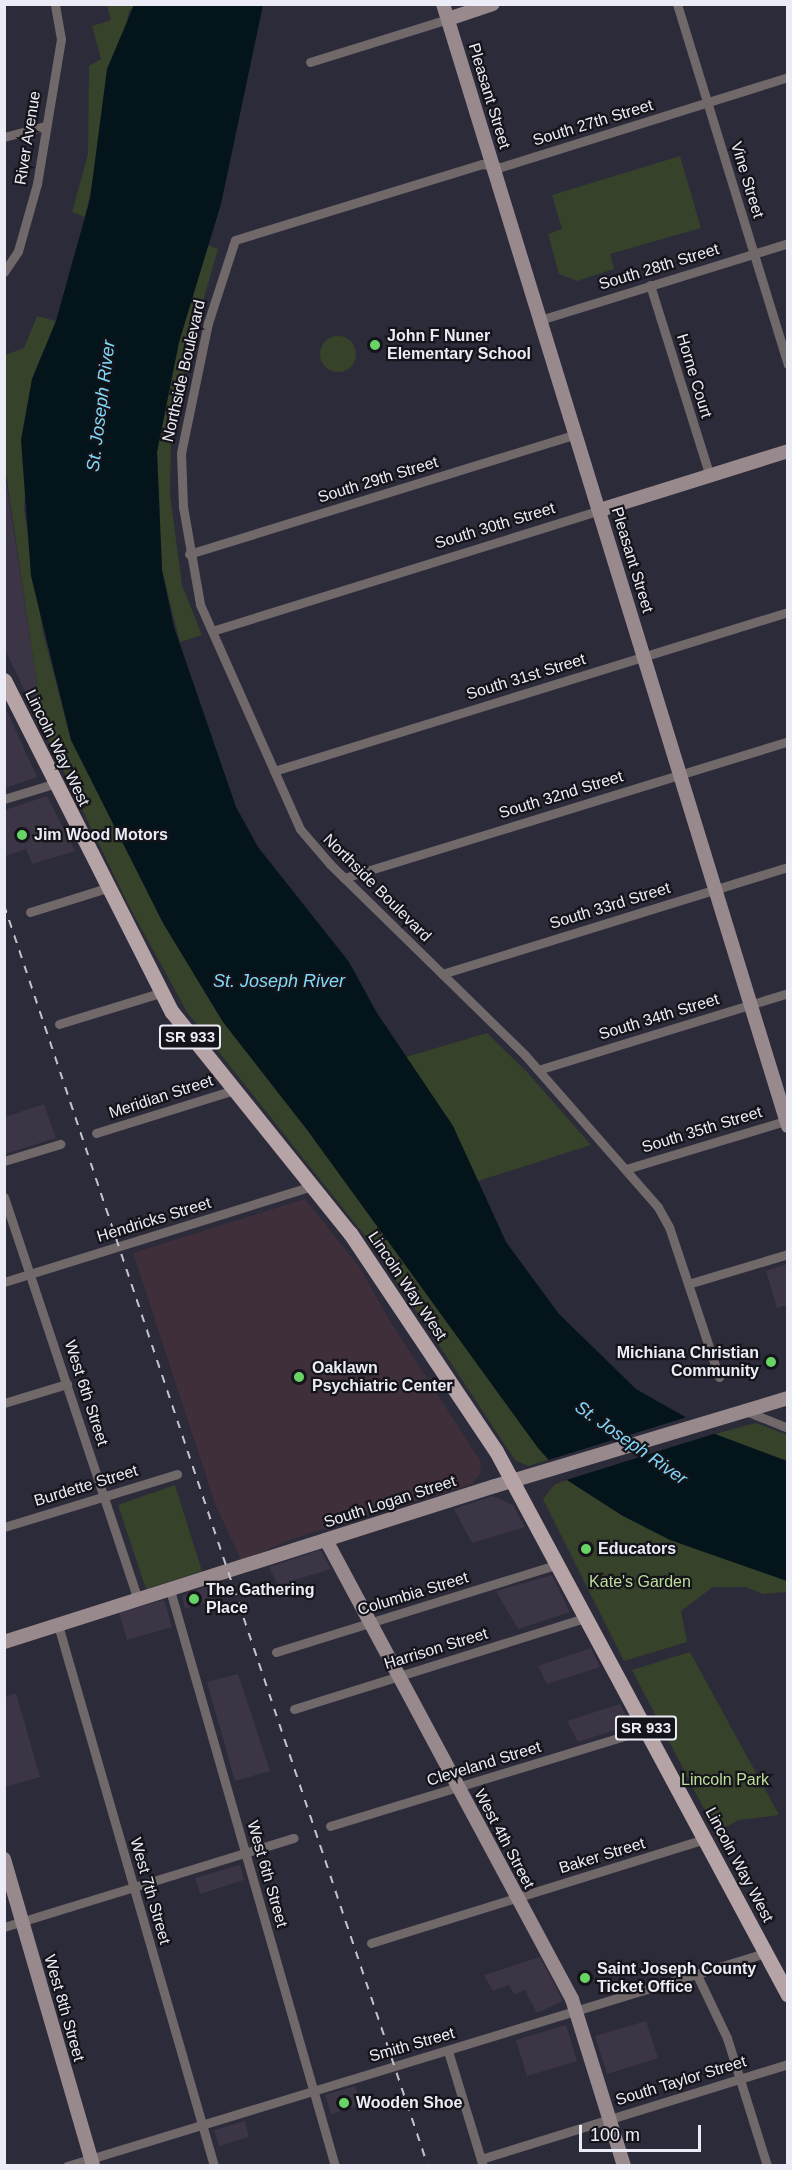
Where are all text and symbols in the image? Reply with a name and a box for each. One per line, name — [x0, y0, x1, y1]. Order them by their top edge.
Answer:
street label: Pleasant Street — [464, 41, 514, 151]
street label: River Avenue — [11, 89, 45, 187]
street label: South 27th Street — [531, 96, 655, 150]
street label: Vine Street — [726, 139, 768, 221]
street label: South 28th Street — [597, 240, 721, 294]
street label: Northside Boulevard — [158, 298, 210, 444]
place label: John F Nuner Elementary School — [387, 326, 531, 364]
street label: Horne Court — [672, 332, 716, 420]
marker: John F Nuner Elementary School — [368, 338, 382, 352]
water label: St. Joseph River — [82, 339, 120, 473]
street label: South 29th Street — [316, 453, 440, 507]
street label: South 30th Street — [433, 499, 557, 553]
street label: Pleasant Street — [607, 505, 657, 615]
street label: South 31st Street — [464, 650, 588, 704]
street label: Lincoln Way West — [21, 687, 93, 809]
street label: South 32nd Street — [497, 767, 625, 823]
place label: Jim Wood Motors — [34, 825, 168, 845]
marker: Jim Wood Motors — [15, 828, 29, 842]
street label: Northside Boulevard — [319, 830, 435, 946]
street label: South 33rd Street — [547, 878, 673, 934]
water label: St. Joseph River — [213, 970, 345, 992]
street label: South 34th Street — [597, 990, 721, 1044]
road number: SR 933 — [158, 1025, 222, 1049]
street label: Meridian Street — [106, 1071, 216, 1123]
street label: South 35th Street — [640, 1103, 764, 1157]
street label: Hendricks Street — [95, 1194, 213, 1246]
street label: Lincoln Way West — [363, 1228, 451, 1344]
street label: West 6th Street — [60, 1338, 112, 1448]
place label: Michiana Christian Community — [617, 1343, 759, 1381]
marker: Michiana Christian Community — [764, 1355, 778, 1369]
place label: Oaklawn Psychiatric Center — [312, 1358, 453, 1396]
marker: Oaklawn Psychiatric Center — [290, 1368, 308, 1386]
water label: St. Joseph River — [571, 1396, 691, 1490]
street label: Burdette Street — [32, 1461, 140, 1511]
street label: South Logan Street — [321, 1472, 459, 1532]
place label: Educators — [598, 1539, 676, 1559]
marker: Educators — [579, 1542, 593, 1556]
street label: Columbia Street — [355, 1568, 471, 1620]
park label: Kate's Garden — [589, 1572, 691, 1592]
place label: The Gathering Place — [206, 1580, 314, 1618]
marker: The Gathering Place — [187, 1592, 201, 1606]
street label: Harrison Street — [382, 1624, 490, 1674]
road number: SR 933 — [614, 1716, 678, 1740]
street label: Cleveland Street — [425, 1738, 543, 1790]
park label: Lincoln Park — [681, 1770, 769, 1790]
street label: West 4th Street — [470, 1786, 538, 1892]
street label: Lincoln Way West — [701, 1804, 777, 1926]
street label: West 6th Street — [243, 1818, 291, 1930]
street label: Baker Street — [557, 1834, 647, 1878]
street label: West 7th Street — [126, 1835, 174, 1947]
street label: West 8th Street — [40, 1952, 88, 2064]
place label: Saint Joseph County Ticket Office — [597, 1959, 756, 1997]
marker: Saint Joseph County Ticket Office — [578, 1971, 592, 1985]
street label: Smith Street — [367, 2024, 457, 2066]
street label: South Taylor Street — [613, 2052, 749, 2110]
place label: Wooden Shoe — [356, 2093, 462, 2113]
marker: Wooden Shoe — [337, 2096, 351, 2110]
scale bar — [582, 2113, 704, 2151]
text: 100 m — [590, 2125, 640, 2145]

